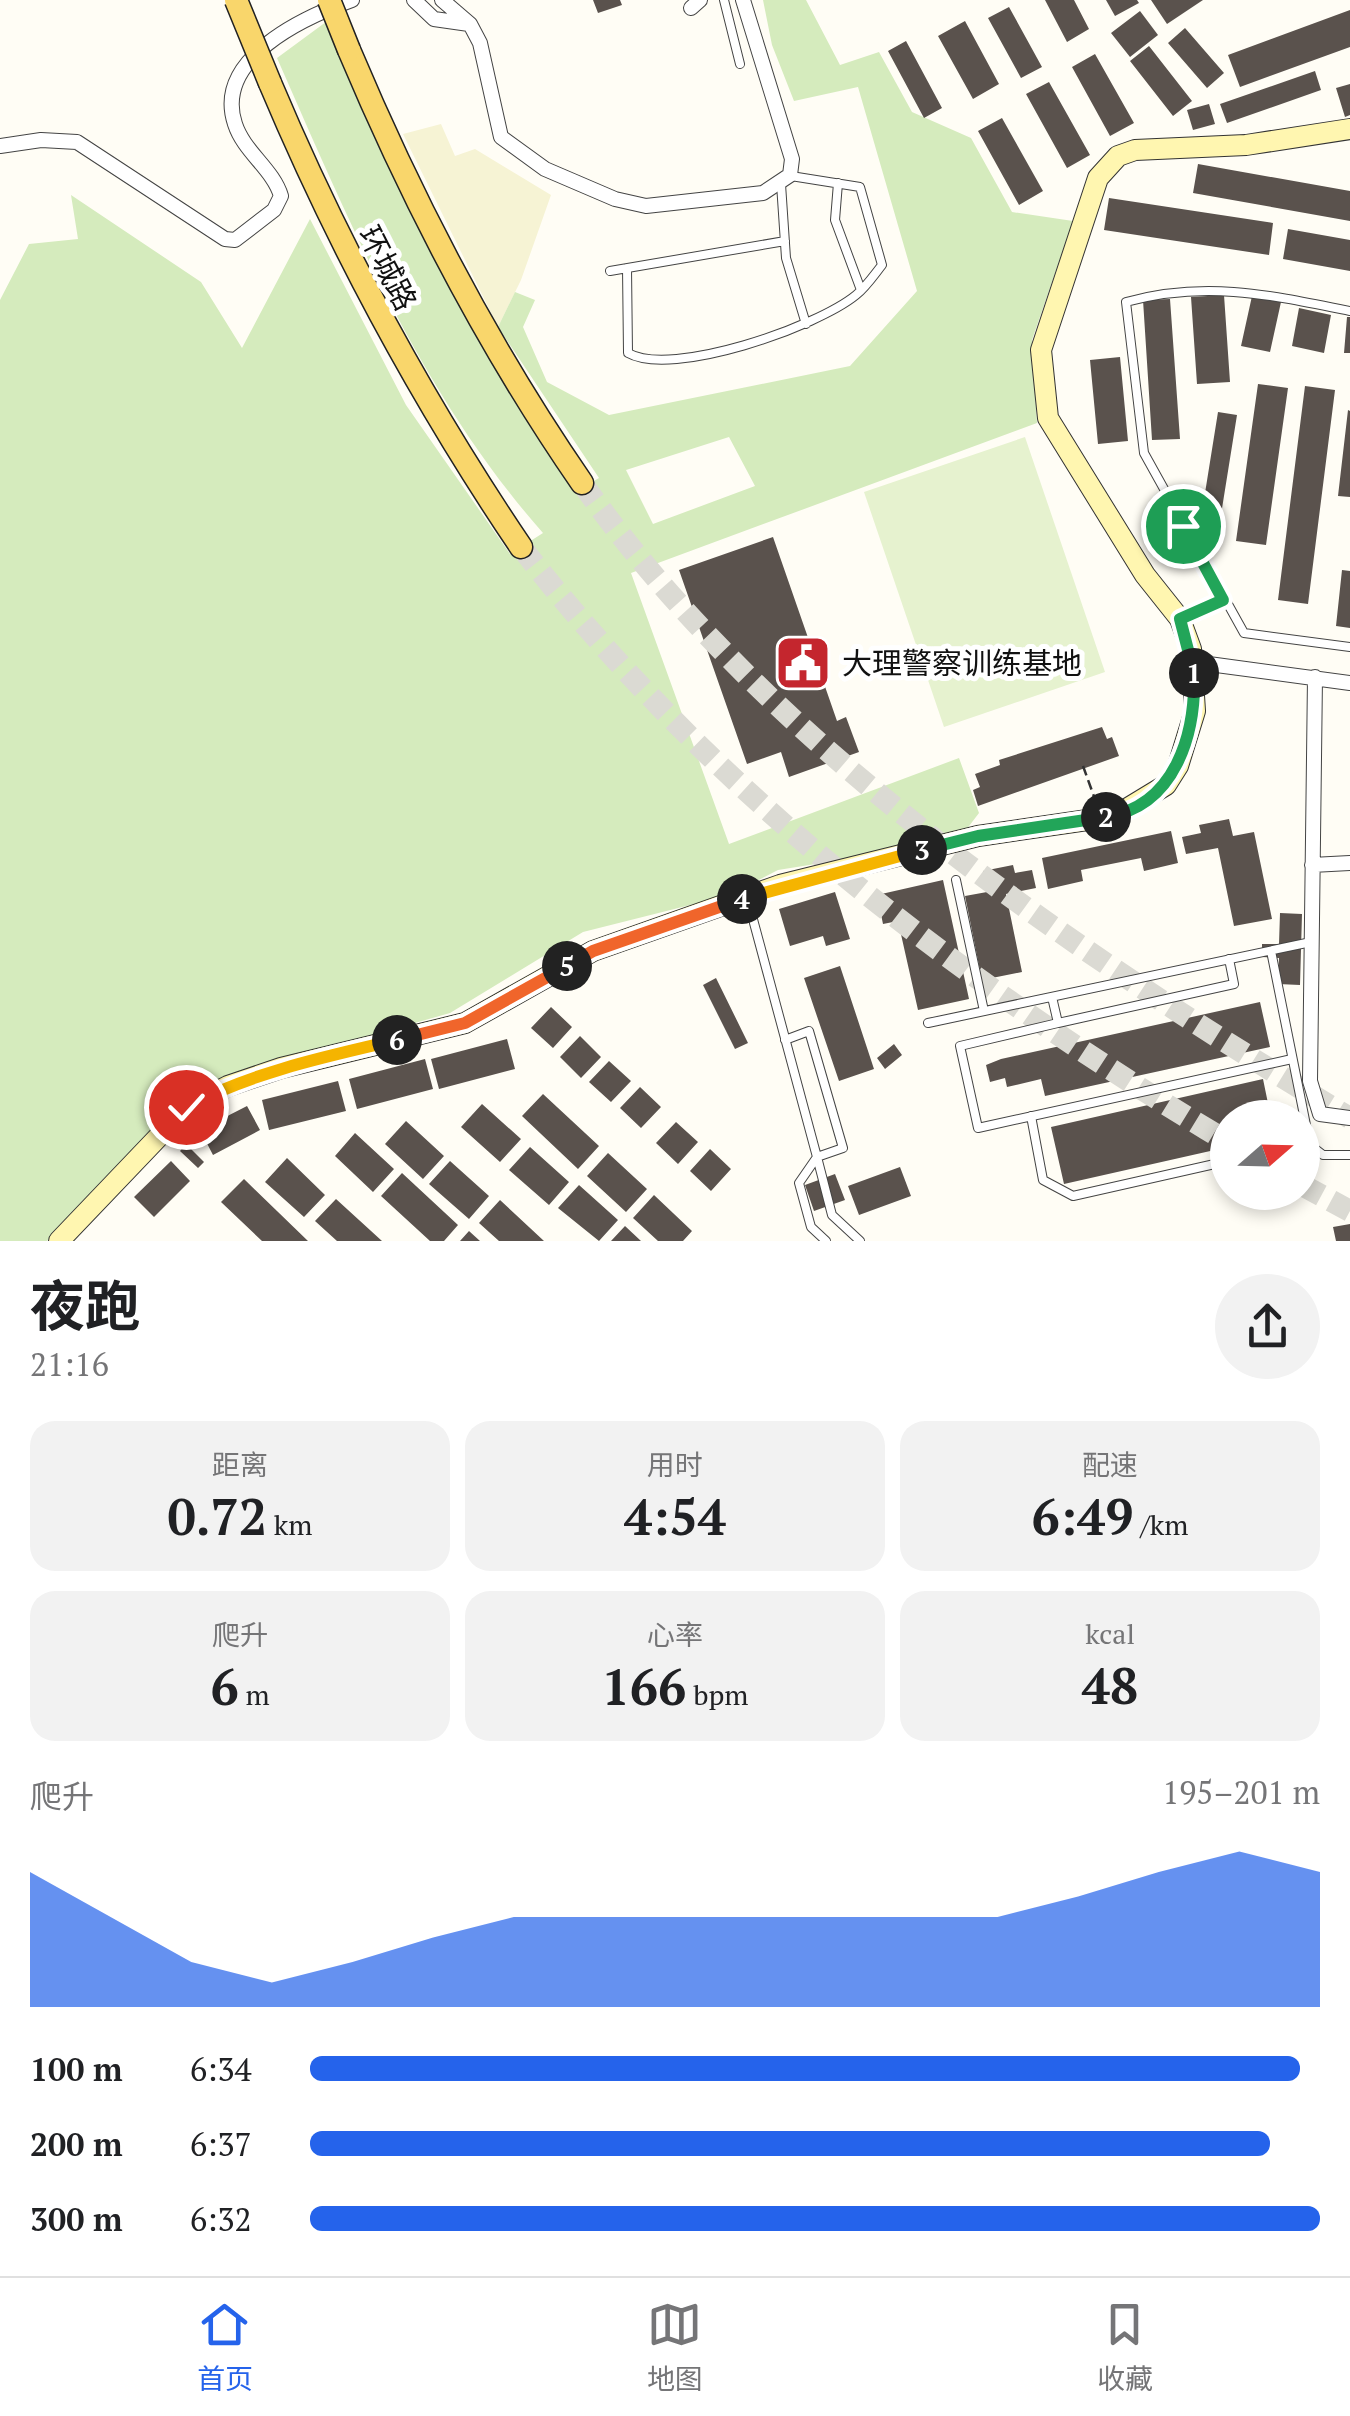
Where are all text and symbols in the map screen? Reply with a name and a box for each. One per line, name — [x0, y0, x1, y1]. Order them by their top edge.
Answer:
street label: 环城路 — [350, 219, 426, 317]
pin — [1141, 484, 1226, 569]
icon: arrive — [1156, 499, 1211, 554]
public building icon: 大理警察训练基地 — [773, 633, 833, 693]
place label: 大理警察训练基地 — [842, 643, 1082, 683]
pin: 1 — [1169, 648, 1219, 698]
text: 1 — [1186, 654, 1202, 691]
pin: 2 — [1081, 792, 1131, 842]
text: 2 — [1098, 798, 1114, 835]
pin: 3 — [897, 825, 947, 875]
text: 3 — [914, 831, 930, 868]
pin: 4 — [717, 874, 767, 924]
text: 4 — [734, 880, 750, 917]
pin: 5 — [542, 941, 592, 991]
text: 5 — [559, 947, 575, 984]
pin: 6 — [372, 1015, 422, 1065]
text: 6 — [389, 1021, 405, 1058]
pin — [144, 1065, 229, 1150]
icon: check — [159, 1080, 214, 1135]
north arrow — [1210, 1100, 1320, 1210]
map controls — [1210, 1100, 1320, 1210]
text: 夜跑 — [30, 1269, 140, 1342]
button: share — [1215, 1274, 1320, 1379]
text: 21:16 — [30, 1343, 109, 1385]
text: 距离 — [212, 1446, 268, 1483]
text: 用时 — [647, 1446, 703, 1483]
text: 配速 — [1082, 1446, 1138, 1483]
text: 0.72 — [168, 1483, 267, 1549]
text: 4:54 — [624, 1483, 726, 1549]
text: 6:49 — [1032, 1483, 1133, 1549]
text: km — [267, 1506, 312, 1543]
text: /km — [1133, 1506, 1188, 1543]
text: kcal — [1085, 1615, 1135, 1652]
text: 爬升 — [212, 1616, 268, 1653]
text: 心率 — [647, 1616, 703, 1653]
text: 48 — [1082, 1652, 1138, 1718]
text: 6 — [210, 1653, 239, 1719]
text: 166 — [602, 1653, 686, 1719]
text: m — [239, 1676, 270, 1713]
text: bpm — [686, 1676, 748, 1713]
text: 195–201 m — [1162, 1771, 1320, 1813]
text: 爬升 — [30, 1775, 94, 1817]
text: 100 m — [30, 2048, 122, 2090]
text: 6:34 — [190, 2048, 252, 2090]
text: 200 m — [30, 2123, 122, 2165]
text: 6:37 — [190, 2123, 252, 2165]
text: 300 m — [30, 2198, 122, 2240]
text: 6:32 — [190, 2198, 252, 2240]
tab: 首页 — [197, 2297, 253, 2397]
tab: 地图 — [647, 2297, 703, 2397]
tab: 收藏 — [1097, 2297, 1153, 2397]

